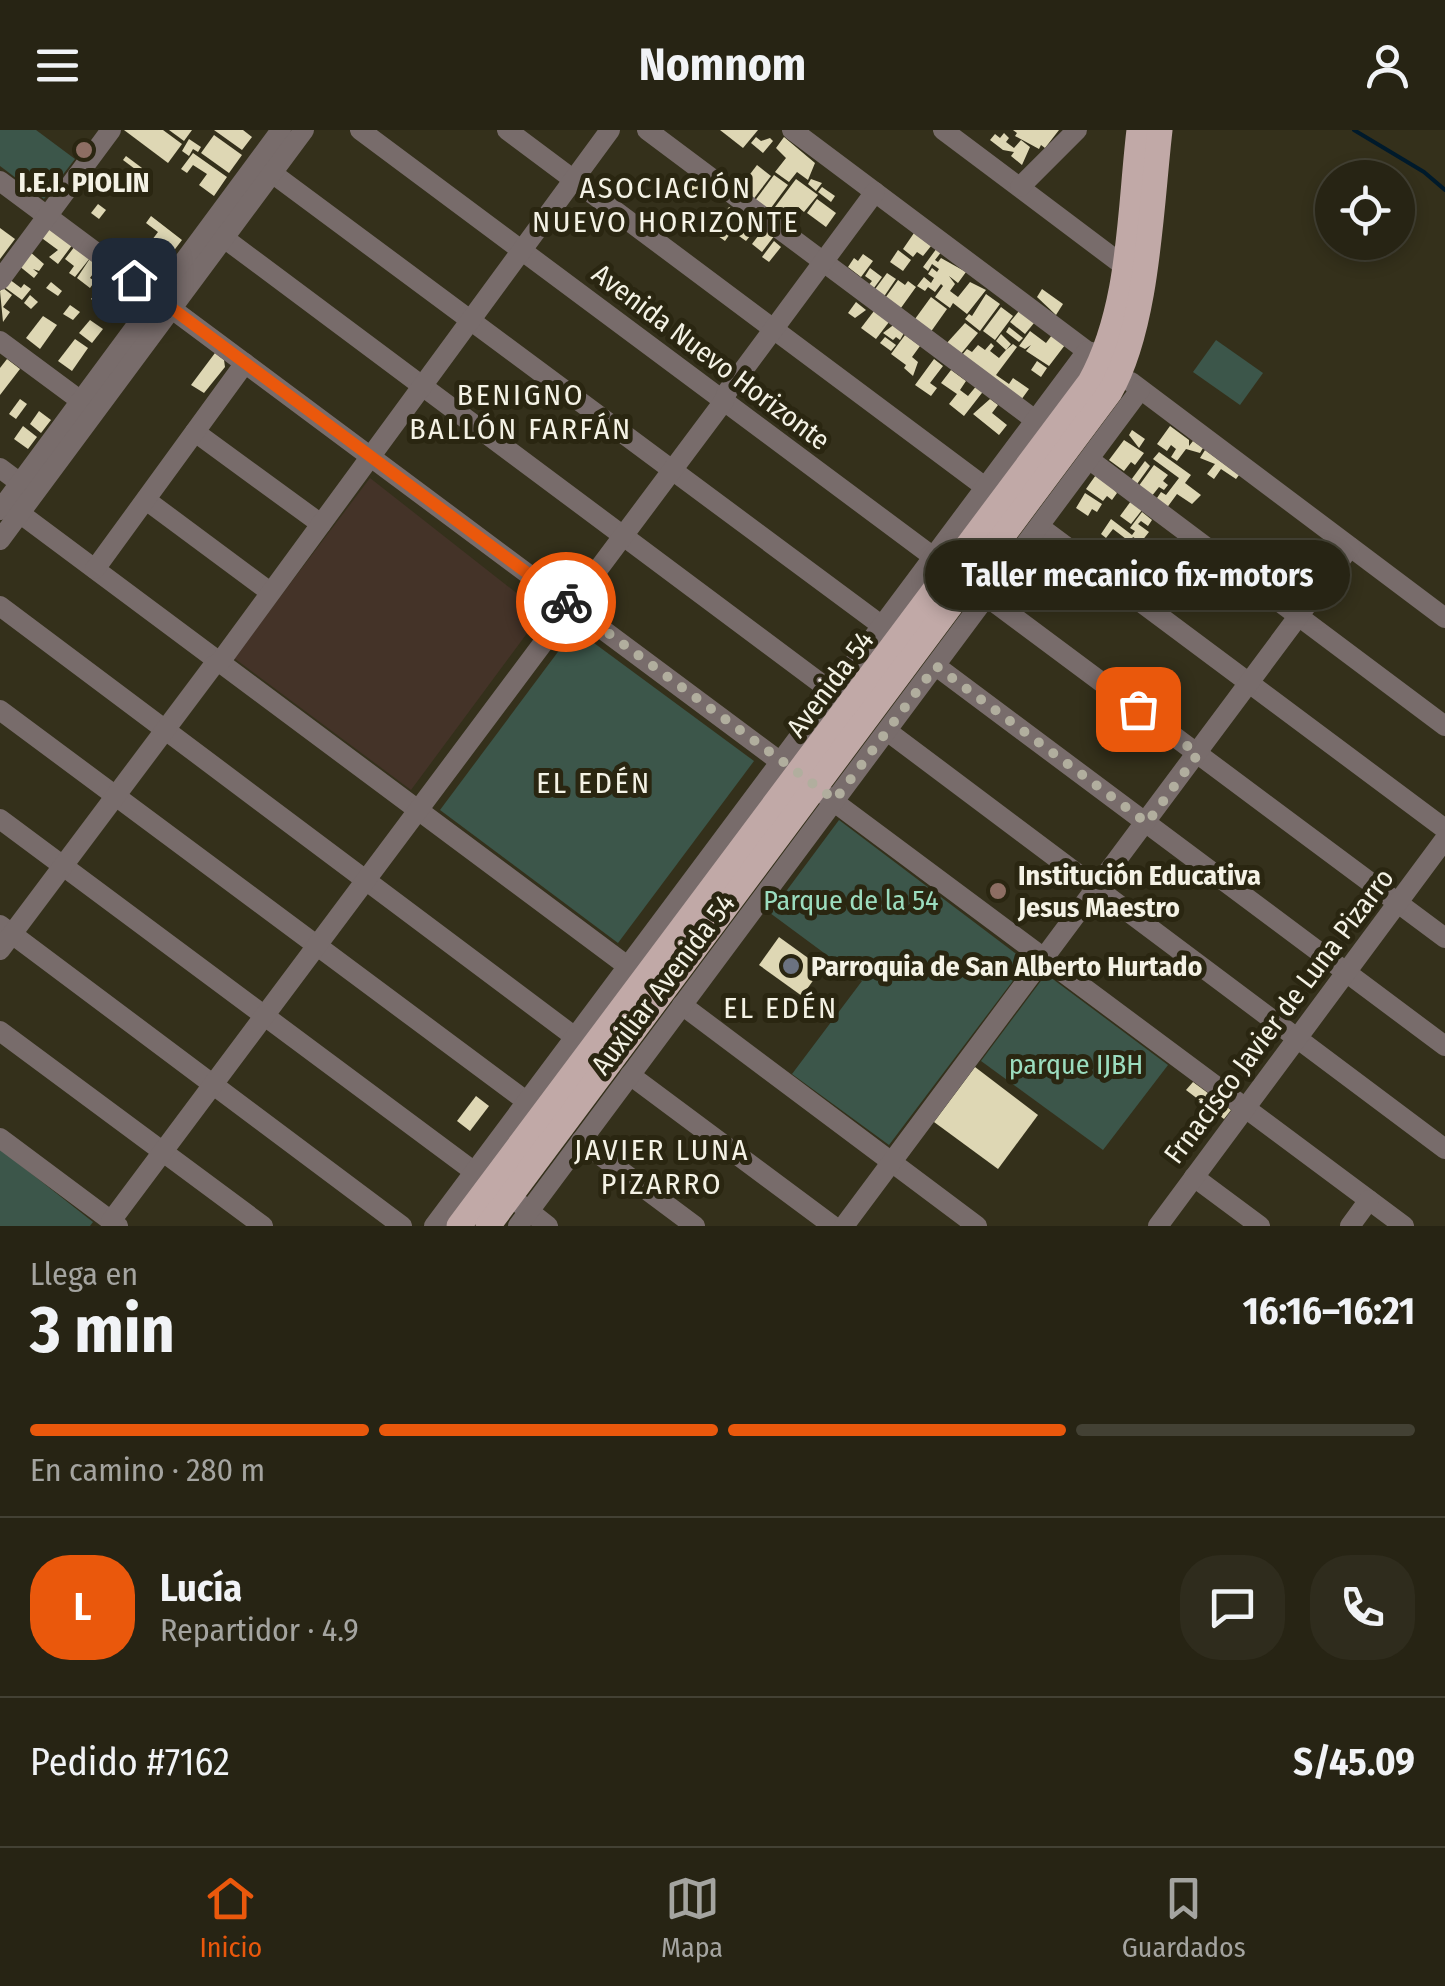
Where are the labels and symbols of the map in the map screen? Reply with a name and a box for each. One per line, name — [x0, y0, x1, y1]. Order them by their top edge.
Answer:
marker: I.E.I. PIOLIN — [73, 139, 95, 161]
place label: I.E.I. PIOLIN — [18, 166, 150, 199]
district label: ASOCIACIÓN NUEVO HORIZONTE — [532, 170, 800, 240]
pin — [92, 238, 177, 323]
street label: Avenida Nuevo Horizonte — [586, 257, 836, 457]
district label: BENIGNO BALLÓN FARFÁN — [409, 377, 633, 447]
callout: Taller mecanico fix-motors — [926, 539, 1350, 609]
courier — [516, 552, 616, 652]
street label: Avenida 54 — [779, 624, 881, 744]
pin — [1096, 667, 1181, 752]
district label: EL EDÉN — [536, 765, 652, 801]
place label: Institución Educativa Jesus Maestro — [1017, 859, 1261, 924]
street label: Frnacisco Javier de Luna Pizarro — [1157, 862, 1401, 1170]
marker: Institución Educativa Jesus Maestro — [987, 880, 1009, 902]
park label: Parque de la 54 — [763, 884, 939, 917]
street label: Auxiliar Avenida 54 — [584, 887, 742, 1081]
place label: Parroquia de San Alberto Hurtado — [811, 950, 1203, 983]
marker: Parroquia de San Alberto Hurtado — [780, 955, 802, 977]
district label: EL EDÉN — [723, 990, 839, 1026]
park label: parque IJBH — [1009, 1048, 1143, 1081]
district label: JAVIER LUNA PIZARRO — [574, 1132, 750, 1202]

